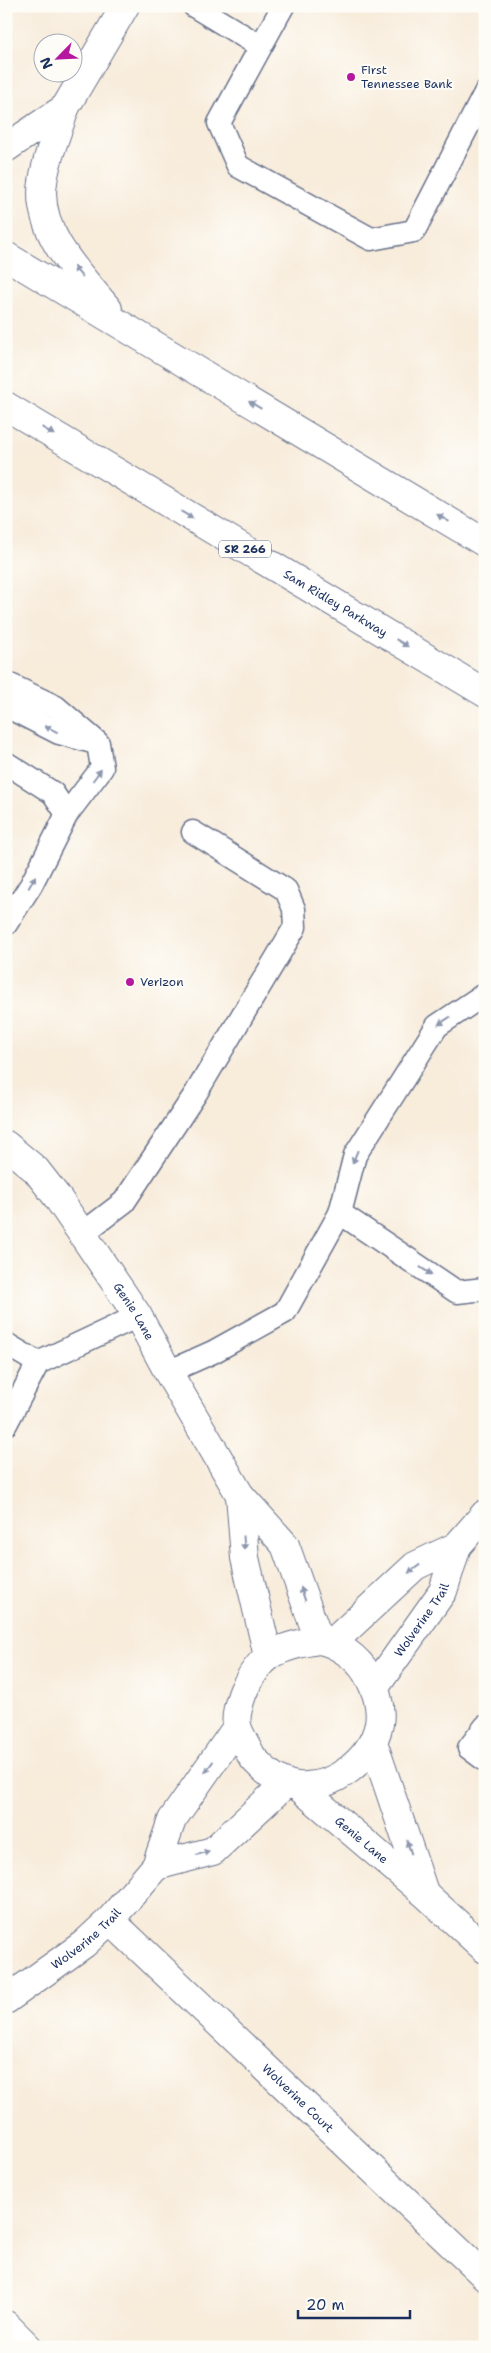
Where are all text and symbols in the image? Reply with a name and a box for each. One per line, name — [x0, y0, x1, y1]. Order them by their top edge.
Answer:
north arrow — [32, 32, 82, 82]
text: N — [36, 55, 57, 72]
place label: First Tennessee Bank — [361, 62, 453, 92]
marker: First Tennessee Bank — [345, 71, 357, 83]
one-way arrow — [72, 266, 83, 279]
one-way arrow — [249, 401, 262, 410]
one-way arrow — [42, 426, 55, 435]
one-way arrow — [181, 510, 194, 519]
one-way arrow — [436, 513, 449, 522]
road number: SR 266 — [219, 540, 271, 558]
street label: Sam Ridley Parkway — [280, 566, 391, 641]
one-way arrow — [395, 639, 408, 648]
one-way arrow — [44, 725, 59, 733]
one-way arrow — [92, 768, 102, 782]
one-way arrow — [28, 875, 36, 890]
place label: Verizon — [140, 974, 184, 990]
marker: Verizon — [124, 976, 136, 988]
one-way arrow — [437, 1017, 450, 1026]
one-way arrow — [351, 1150, 359, 1164]
one-way arrow — [419, 1266, 433, 1276]
street label: Genie Lane — [110, 1279, 158, 1343]
one-way arrow — [240, 1535, 248, 1551]
one-way arrow — [407, 1564, 421, 1574]
street label: Wolverine Trail — [391, 1581, 453, 1660]
one-way arrow — [299, 1587, 306, 1602]
one-way arrow — [204, 1760, 214, 1774]
street label: Genie Lane — [332, 1813, 392, 1867]
one-way arrow — [404, 1840, 412, 1855]
one-way arrow — [195, 1849, 210, 1857]
street label: Wolverine Trail — [48, 1905, 125, 1973]
street label: Wolverine Court — [259, 2061, 337, 2136]
scale bar — [298, 2288, 411, 2320]
text: 20 m — [306, 2295, 345, 2315]

